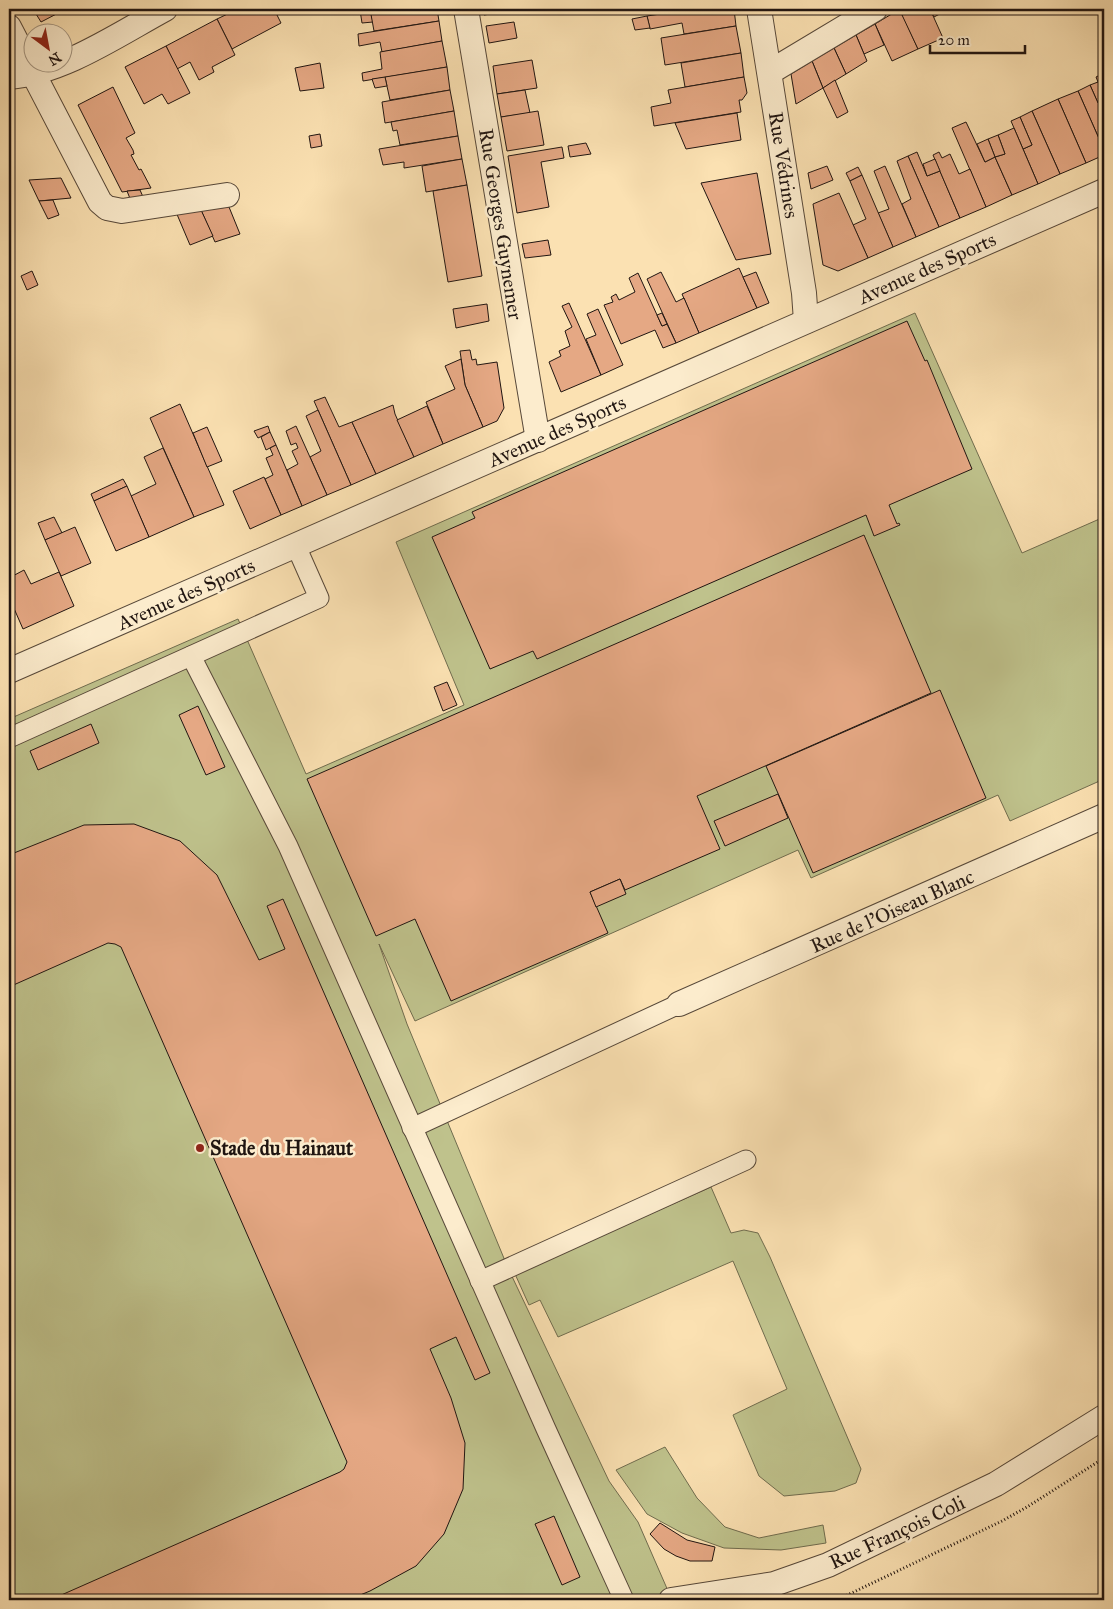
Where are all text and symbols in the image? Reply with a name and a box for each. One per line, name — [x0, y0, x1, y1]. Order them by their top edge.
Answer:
north arrow — [22, 22, 72, 72]
scale bar — [930, 22, 1026, 54]
text: 20 m — [938, 31, 970, 49]
text: N — [45, 48, 64, 69]
street label: Rue Védrines — [764, 110, 804, 220]
street label: Rue Georges Guynemer — [473, 127, 528, 322]
street label: Avenue des Sports — [854, 227, 999, 309]
street label: Avenue des Sports — [484, 390, 629, 472]
street label: Avenue des Sports — [113, 553, 258, 635]
street label: Rue de l'Oiseau Blanc — [807, 864, 977, 958]
place label: Stade du Hainaut — [210, 1136, 354, 1160]
marker: Stade du Hainaut — [194, 1142, 206, 1154]
street label: Rue François Coli — [825, 1490, 969, 1574]

